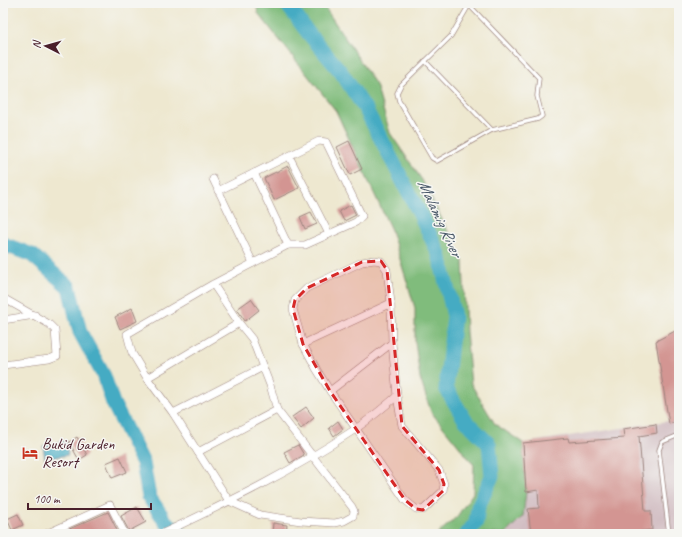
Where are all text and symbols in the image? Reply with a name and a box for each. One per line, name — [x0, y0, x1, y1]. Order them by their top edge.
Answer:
north arrow — [26, 26, 66, 66]
text: N — [29, 39, 44, 49]
water label: Malamig River — [413, 176, 468, 263]
place label: Bukid Garden Resort — [42, 434, 115, 472]
hotel icon: Bukid Garden Resort — [21, 444, 39, 462]
scale bar — [28, 485, 151, 511]
text: 100 m — [34, 491, 61, 507]

